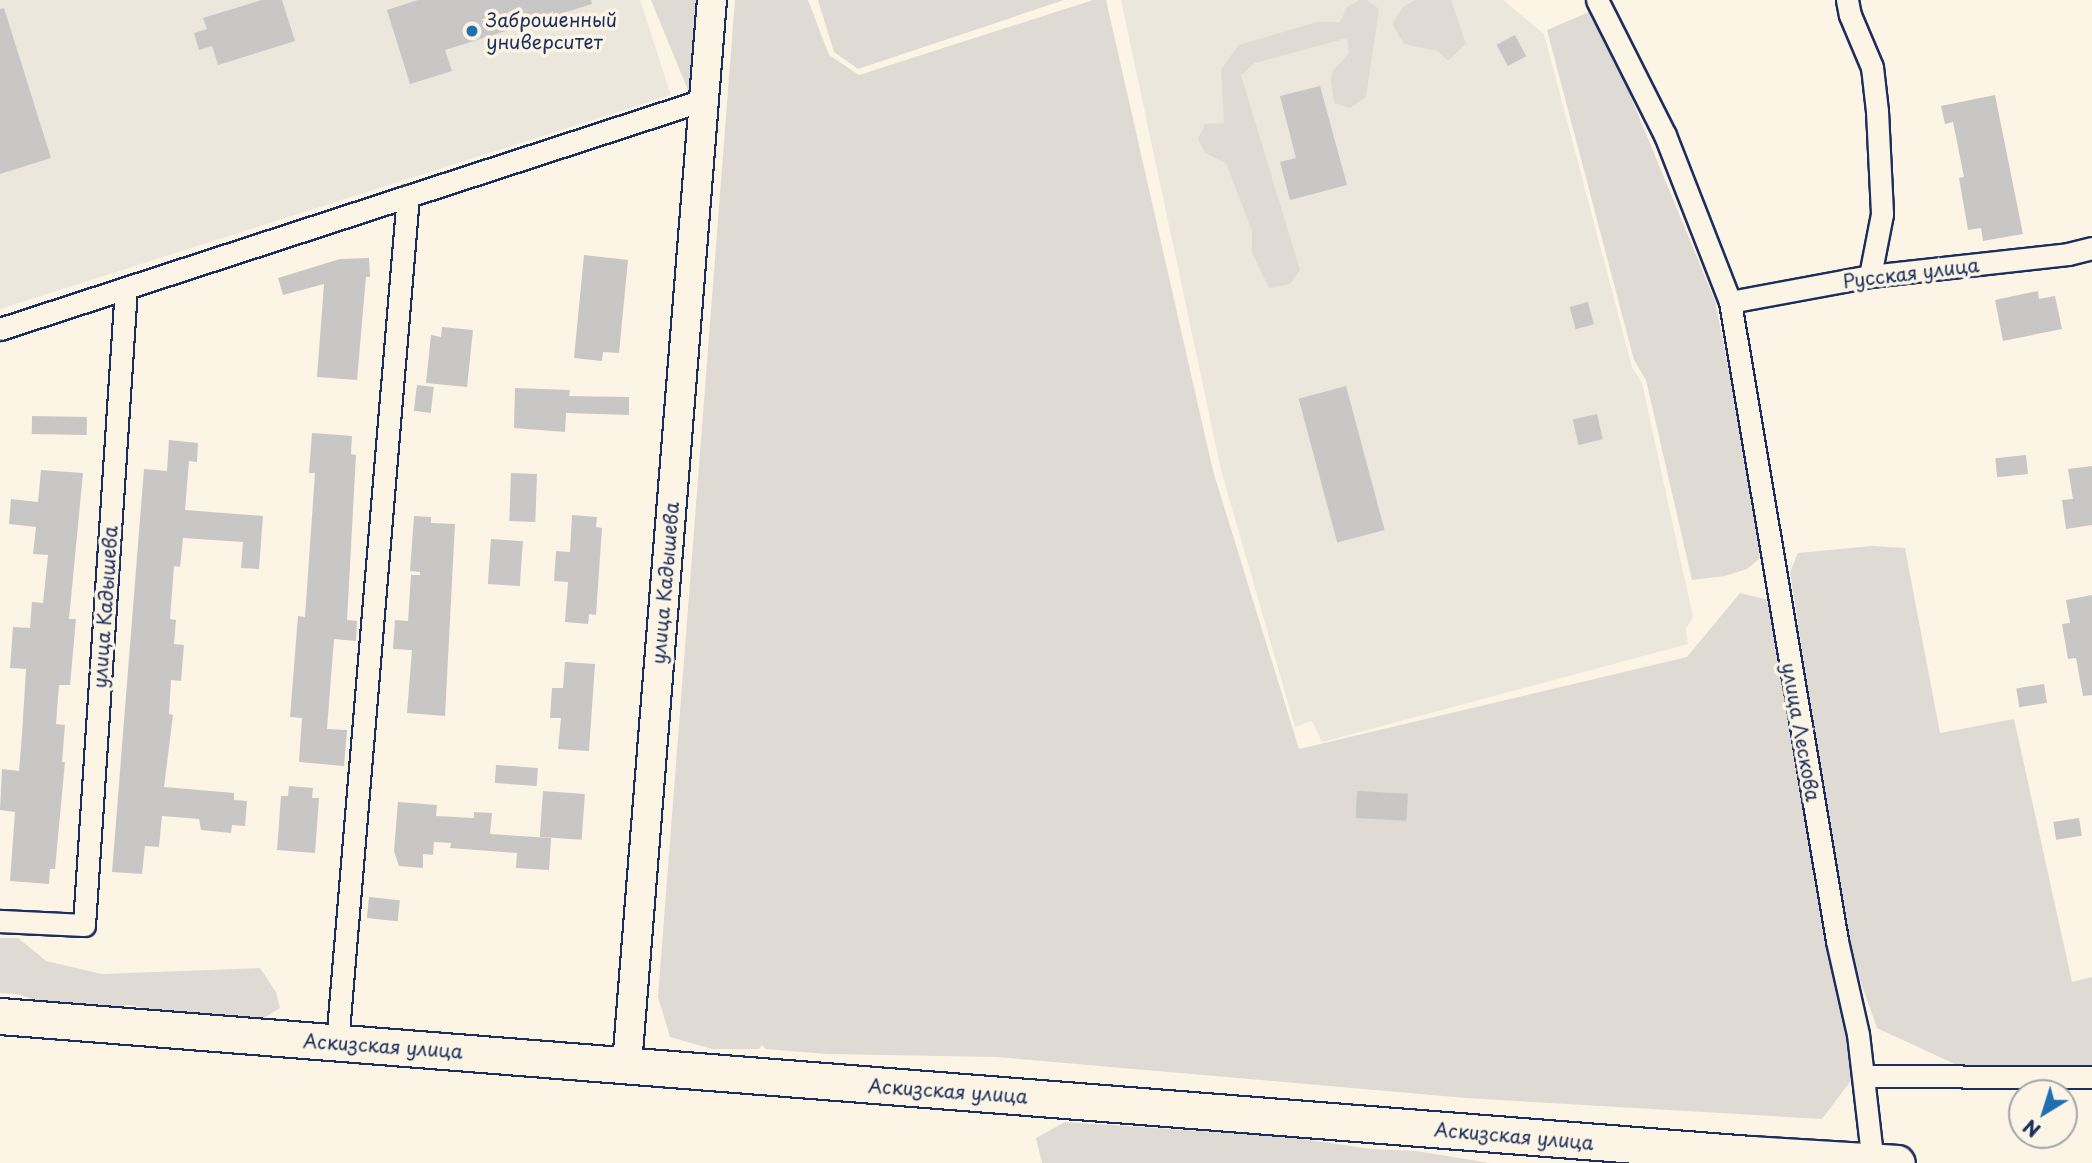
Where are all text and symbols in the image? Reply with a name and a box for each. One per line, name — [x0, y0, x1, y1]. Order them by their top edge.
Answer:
place label: Заброшенный университет — [486, 9, 617, 53]
marker: Заброшенный университет — [464, 23, 480, 39]
street label: Русская улица — [1841, 253, 1981, 293]
street label: улица Кадышева — [647, 501, 683, 665]
street label: улица Кадышева — [88, 525, 122, 689]
street label: улица Лескова — [1777, 660, 1825, 804]
street label: Аскизская улица — [302, 1029, 464, 1063]
street label: Аскизская улица — [867, 1074, 1029, 1108]
north arrow — [2008, 1079, 2078, 1149]
text: N — [2017, 1113, 2046, 1145]
street label: Аскизская улица — [1433, 1118, 1595, 1154]

